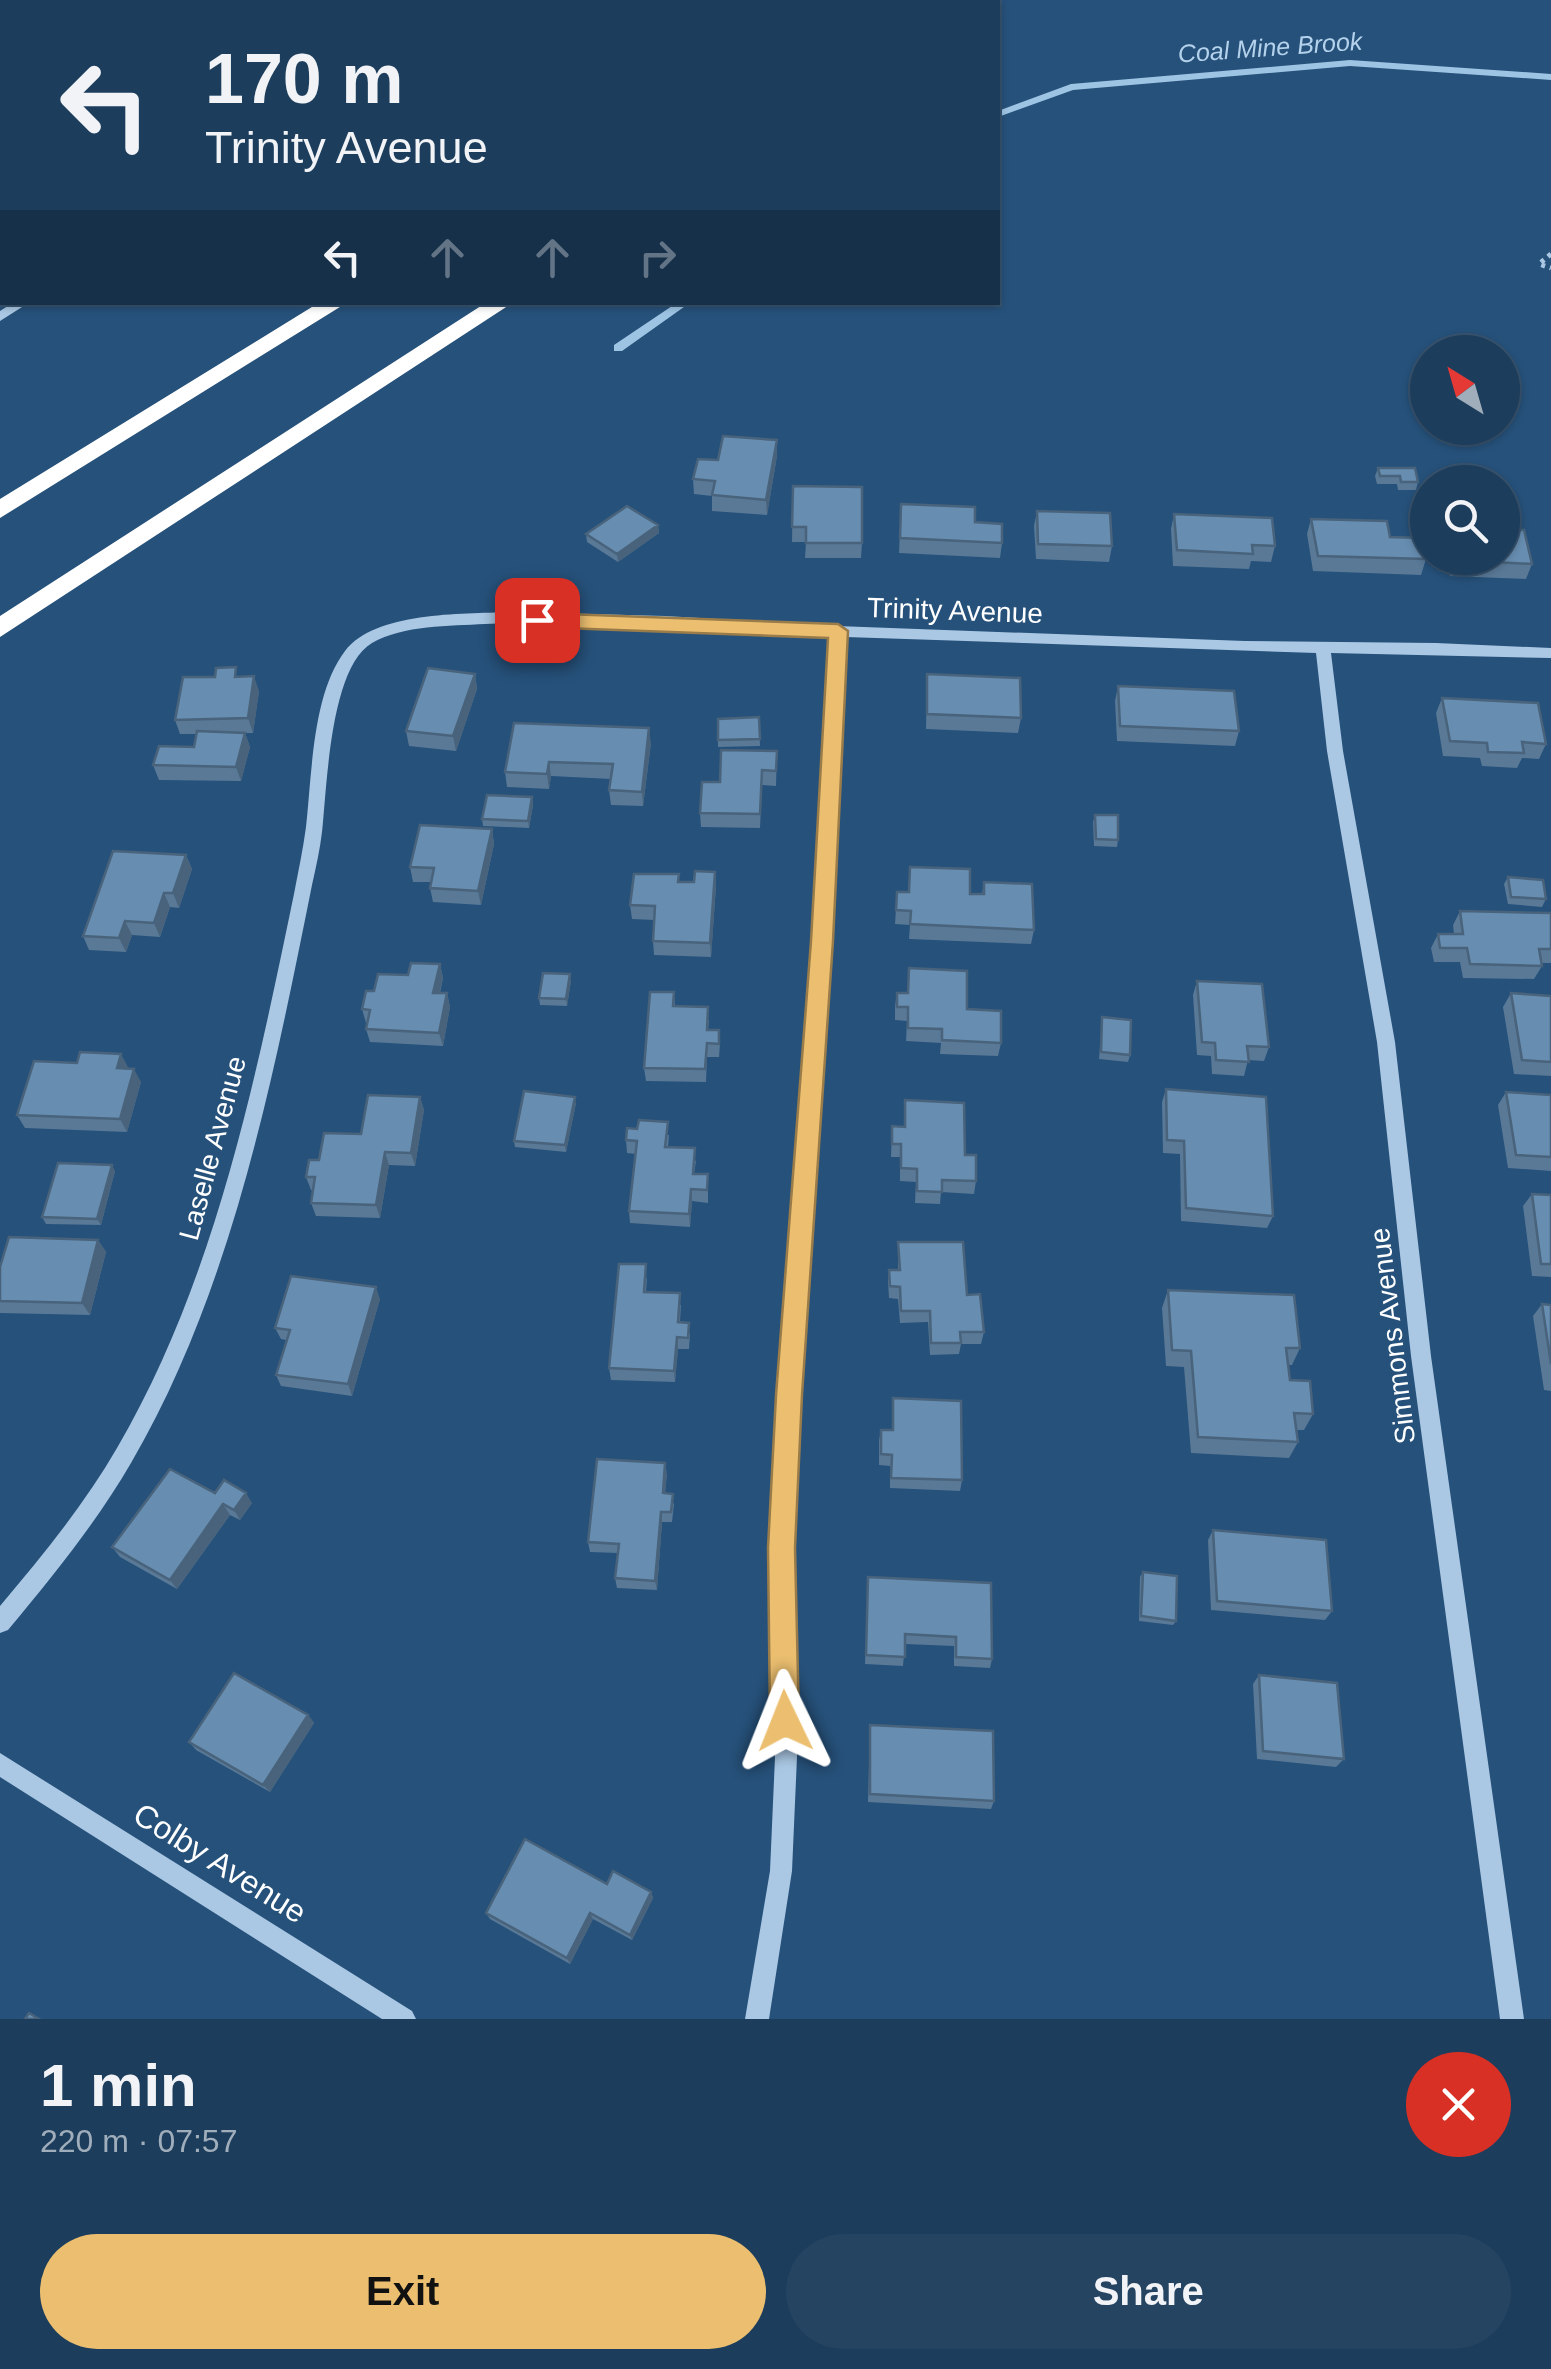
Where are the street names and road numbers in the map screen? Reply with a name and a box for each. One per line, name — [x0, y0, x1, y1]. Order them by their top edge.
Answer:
street label: Trinity Avenue — [867, 592, 1043, 629]
street label: Laselle Avenue — [173, 1053, 252, 1244]
street label: Simmons Avenue — [1364, 1226, 1421, 1446]
street label: Colby Avenue — [127, 1796, 313, 1930]

